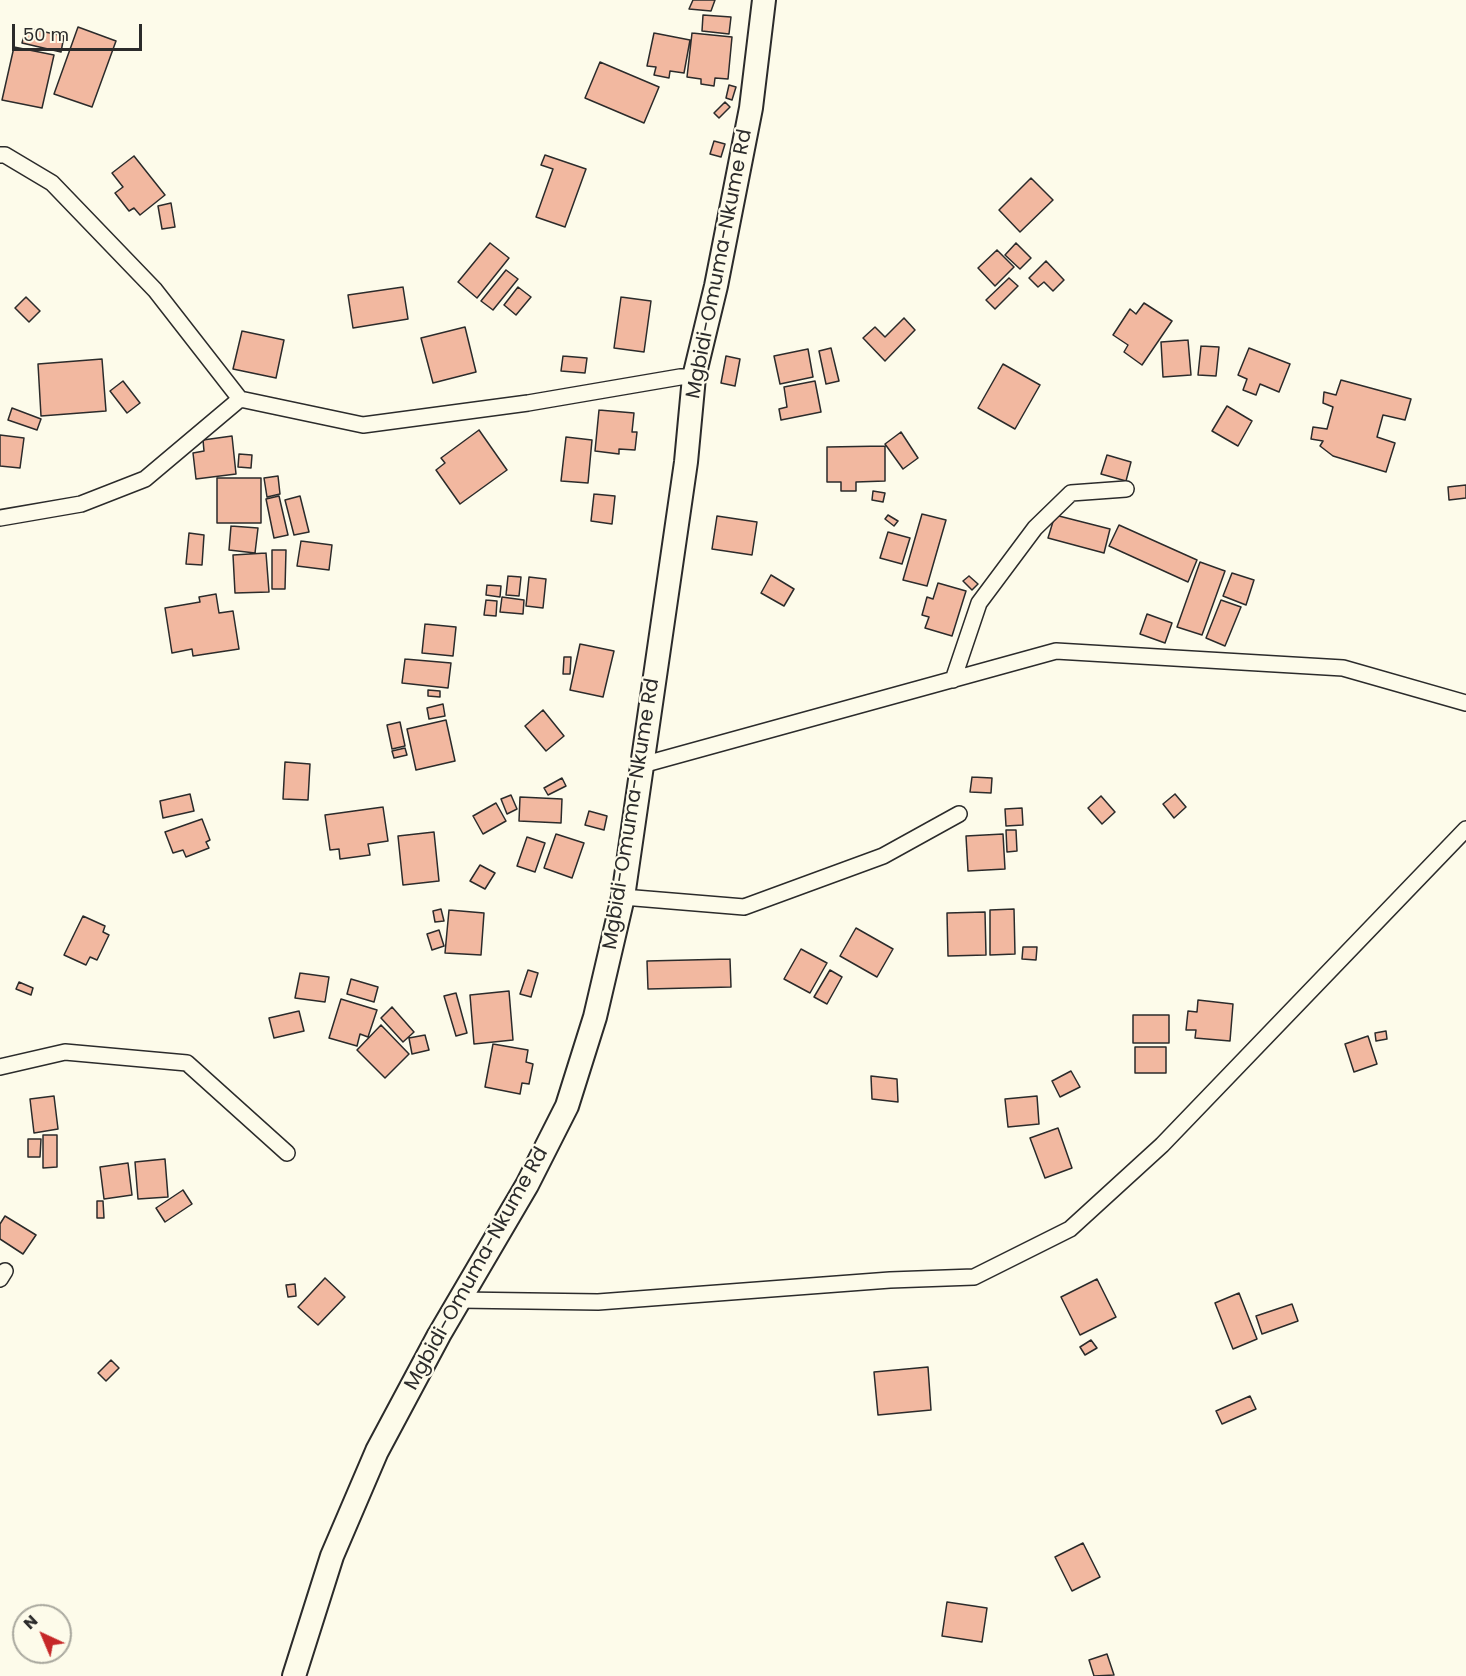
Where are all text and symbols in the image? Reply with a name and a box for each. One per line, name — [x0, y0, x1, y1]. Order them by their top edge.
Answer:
scale bar — [15, 12, 146, 50]
text: 50 m — [23, 22, 69, 47]
street label: Mgbidi-Omuma-Nkume Rd — [682, 127, 758, 401]
street label: Mgbidi-Omuma-Nkume Rd — [599, 677, 665, 951]
street label: Mgbidi-Omuma-Nkume Rd — [400, 1143, 554, 1395]
north arrow — [12, 1604, 72, 1664]
text: N — [18, 1610, 43, 1635]

